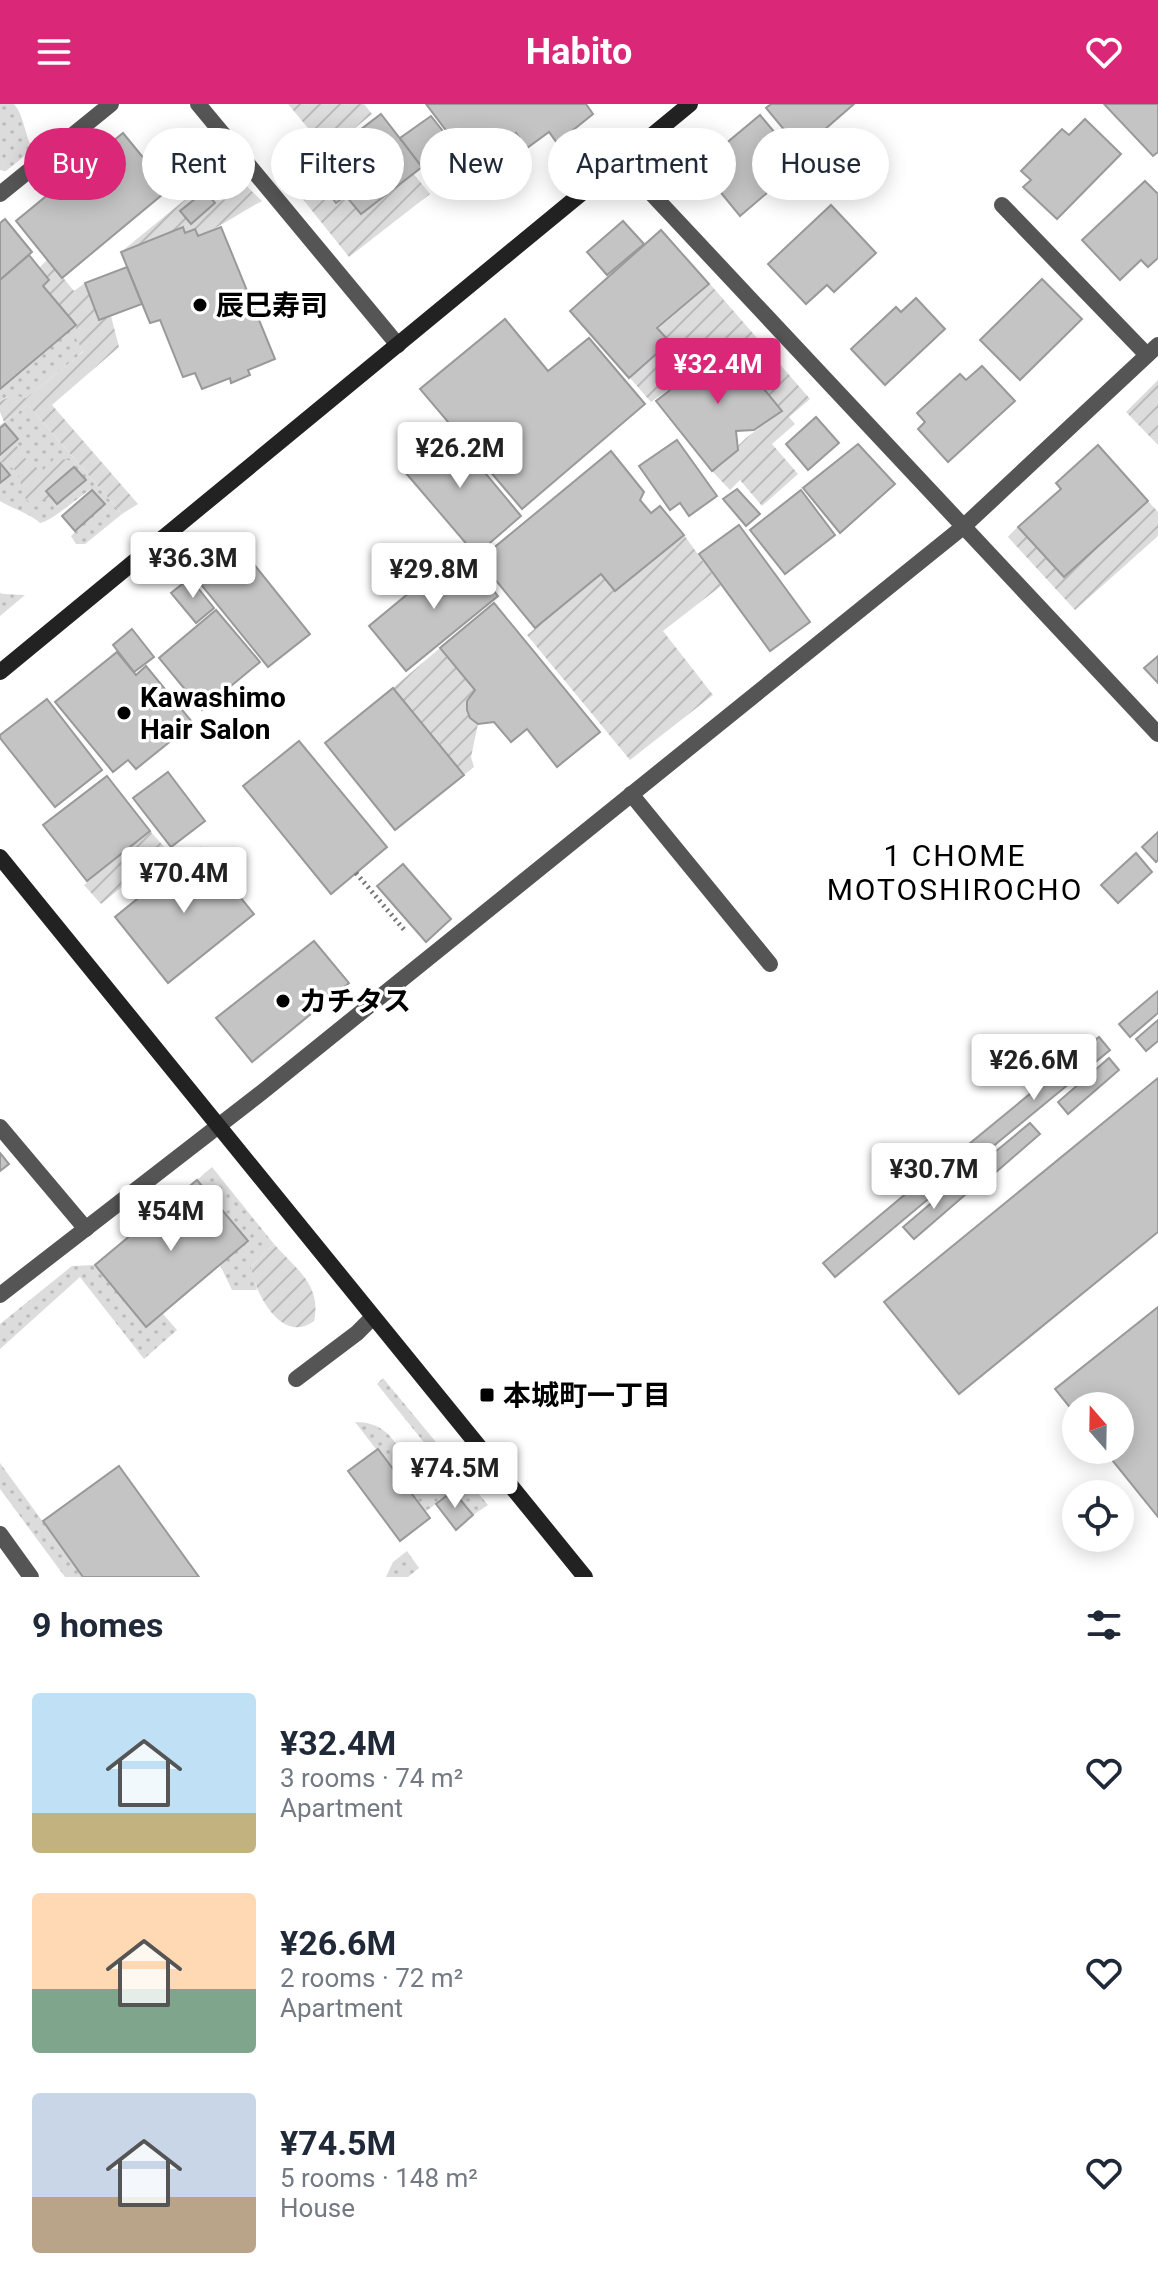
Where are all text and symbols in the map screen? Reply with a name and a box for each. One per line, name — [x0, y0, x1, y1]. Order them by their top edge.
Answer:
icon: menu — [32, 30, 76, 74]
icon: heart — [1082, 30, 1126, 74]
text: Habito — [526, 31, 632, 73]
chip: Buy — [24, 128, 126, 200]
chip: Rent — [142, 128, 255, 200]
chip: Filters — [271, 128, 404, 200]
chip: New — [420, 128, 532, 200]
chip: Apartment — [548, 128, 736, 200]
chip: House — [752, 128, 889, 200]
place label: 辰巳寿司 — [216, 289, 328, 322]
marker: 辰巳寿司 — [191, 296, 209, 314]
pin: ¥32.4M — [653, 338, 783, 406]
text: ¥32.4M — [674, 349, 763, 379]
pin: ¥26.2M — [395, 422, 525, 490]
text: ¥26.2M — [416, 433, 505, 463]
pin: ¥36.3M — [128, 532, 258, 600]
text: ¥36.3M — [149, 543, 238, 573]
pin: ¥29.8M — [369, 543, 499, 611]
text: ¥29.8M — [390, 554, 479, 584]
place label: Kawashimo Hair Salon — [140, 681, 286, 746]
marker: Kawashimo Hair Salon — [115, 704, 133, 722]
district label: 1 CHOME MOTOSHIROCHO — [827, 838, 1083, 907]
pin: ¥70.4M — [119, 847, 249, 915]
text: ¥70.4M — [140, 858, 229, 888]
place label: カチタス — [299, 985, 411, 1018]
marker: カチタス — [274, 992, 292, 1010]
pin: ¥26.6M — [969, 1034, 1099, 1102]
text: ¥26.6M — [990, 1045, 1079, 1075]
pin: ¥30.7M — [869, 1143, 999, 1211]
text: ¥30.7M — [890, 1154, 979, 1184]
pin: ¥54M — [124, 1185, 218, 1253]
text: ¥54M — [138, 1196, 204, 1226]
place label: 本城町一丁目 — [503, 1379, 671, 1412]
marker: 本城町一丁目 — [478, 1386, 496, 1404]
north arrow — [1062, 1392, 1134, 1464]
map controls — [1062, 1392, 1134, 1552]
pin: ¥74.5M — [390, 1442, 520, 1510]
text: ¥74.5M — [411, 1453, 500, 1483]
button: locate — [1062, 1480, 1134, 1552]
icon: filters — [1082, 1603, 1126, 1647]
text: 9 homes — [32, 1605, 163, 1645]
text: ¥32.4M — [280, 1723, 396, 1763]
icon: home — [96, 1725, 192, 1821]
icon: heart — [1082, 1751, 1126, 1795]
text: 3 rooms · 74 m² — [280, 1763, 463, 1793]
text: Apartment — [280, 1793, 403, 1823]
text: ¥26.6M — [280, 1923, 396, 1963]
icon: home — [96, 1925, 192, 2021]
icon: heart — [1082, 1951, 1126, 1995]
text: 2 rooms · 72 m² — [280, 1963, 463, 1993]
text: Apartment — [280, 1993, 403, 2023]
text: ¥74.5M — [280, 2123, 396, 2163]
icon: home — [96, 2125, 192, 2221]
icon: heart — [1082, 2151, 1126, 2195]
text: 5 rooms · 148 m² — [280, 2163, 478, 2193]
text: House — [280, 2193, 355, 2223]

